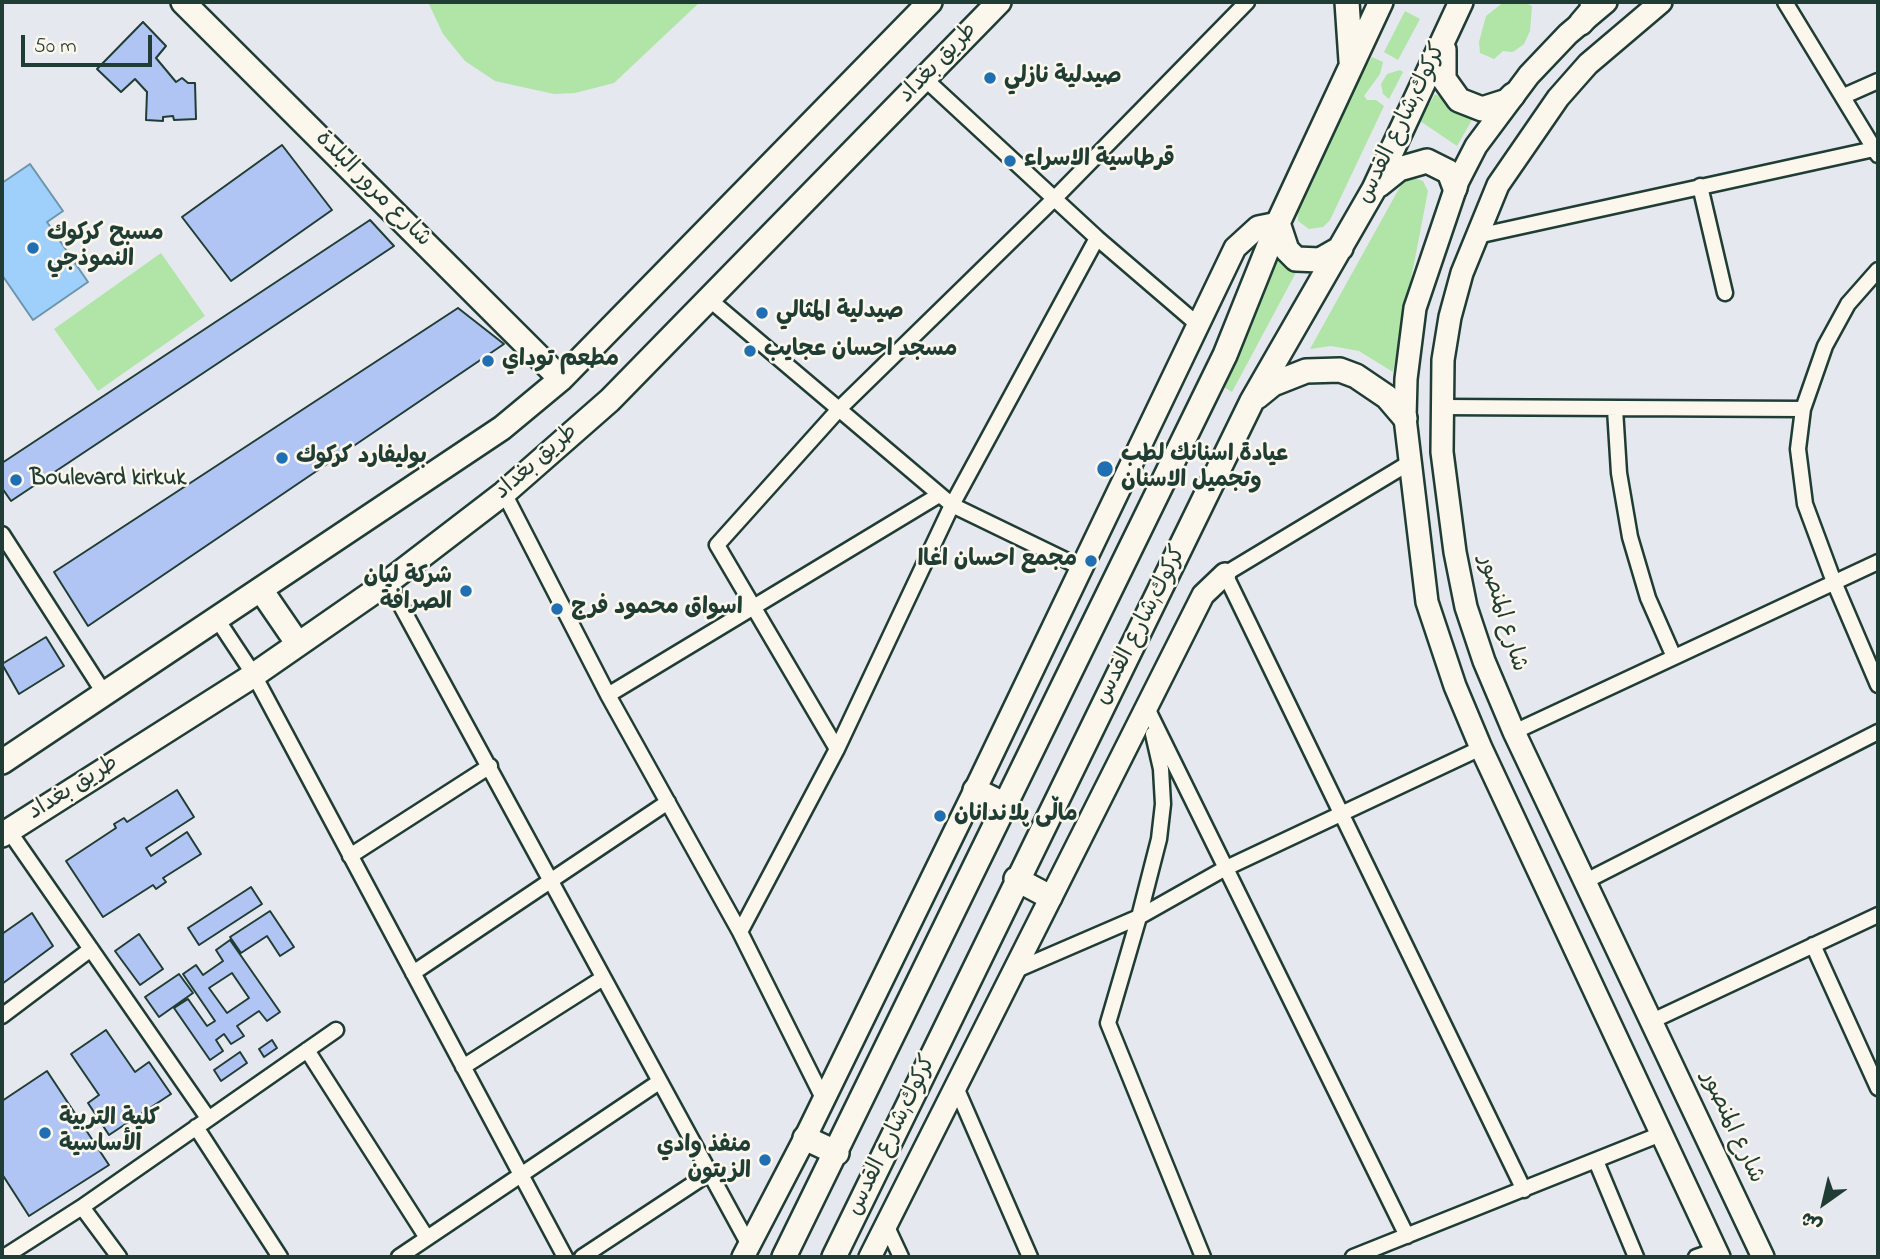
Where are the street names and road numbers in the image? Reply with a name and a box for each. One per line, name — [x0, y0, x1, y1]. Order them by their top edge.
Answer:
street label: طريق بغداد — [894, 18, 984, 110]
street label: كركوك,شارع القدس — [1352, 39, 1454, 209]
street label: شارع مرور البلدة — [308, 126, 436, 254]
street label: طريق بغداد — [490, 419, 584, 507]
street label: كركوك,شارع القدس — [1090, 542, 1194, 710]
street label: شارع المنصور — [1470, 552, 1532, 676]
street label: طريق بغداد — [24, 750, 124, 828]
street label: كركوك,شارع القدس — [842, 1051, 944, 1221]
street label: شارع المنصور — [1693, 1068, 1769, 1188]

